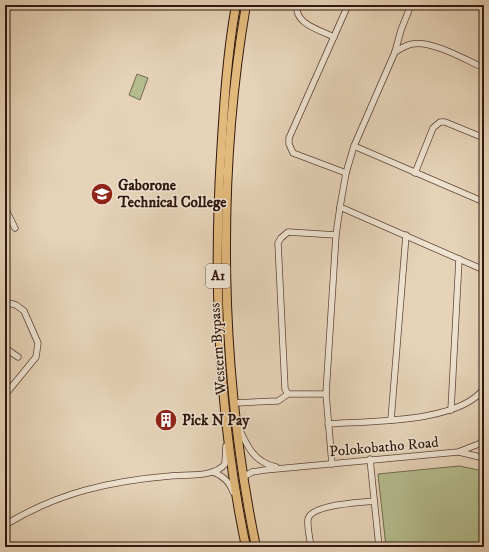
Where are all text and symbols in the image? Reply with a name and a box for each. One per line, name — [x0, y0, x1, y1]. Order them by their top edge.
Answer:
place label: Gaborone Technical College — [117, 176, 227, 212]
school or university icon: Gaborone Technical College — [89, 181, 115, 207]
road number: A1 — [206, 264, 230, 288]
street label: Western Bypass — [205, 302, 231, 397]
building icon: Pick N Pay — [153, 407, 179, 433]
place label: Pick N Pay — [182, 411, 250, 430]
street label: Polokobatho Road — [329, 433, 440, 461]

